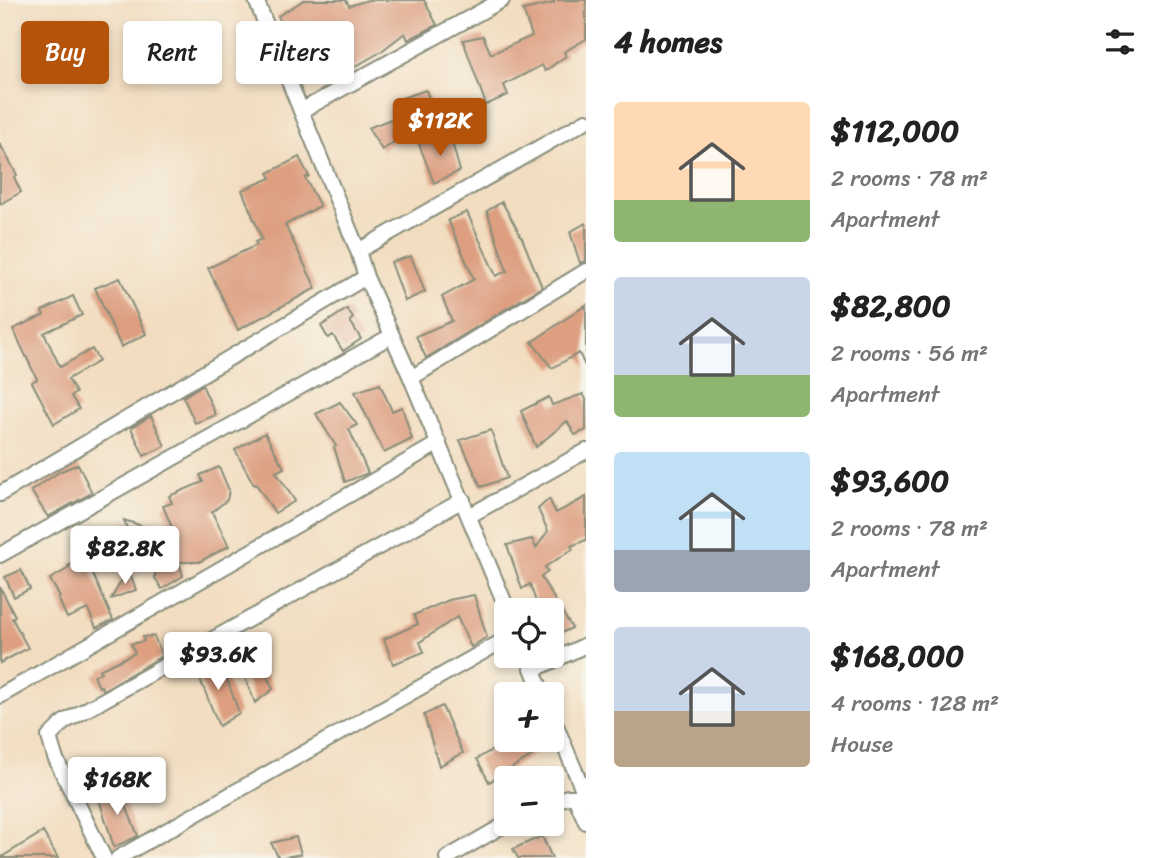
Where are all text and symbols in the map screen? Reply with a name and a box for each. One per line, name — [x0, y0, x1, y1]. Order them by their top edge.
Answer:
text: 4 homes — [614, 15, 722, 69]
chip: Buy — [21, 21, 109, 84]
chip: Rent — [123, 21, 222, 84]
chip: Filters — [236, 21, 354, 84]
icon: filters — [1101, 23, 1139, 61]
pin: $112K — [391, 99, 489, 158]
text: $112K — [409, 100, 471, 141]
text: $112,000 — [831, 104, 959, 158]
icon: home — [670, 130, 754, 214]
text: 2 rooms · 78 m² — [831, 158, 988, 199]
text: Apartment — [831, 199, 940, 240]
text: $82,800 — [831, 279, 951, 333]
icon: home — [670, 305, 754, 389]
text: 2 rooms · 56 m² — [831, 333, 988, 374]
text: Apartment — [831, 374, 940, 415]
text: $93,600 — [831, 454, 949, 508]
icon: home — [670, 480, 754, 564]
text: 2 rooms · 78 m² — [831, 508, 988, 549]
pin: $82.8K — [68, 526, 182, 586]
text: $82.8K — [86, 528, 164, 569]
text: Apartment — [831, 549, 940, 590]
map controls — [494, 598, 564, 836]
button: locate — [494, 598, 564, 668]
text: $168,000 — [831, 629, 964, 683]
pin: $93.6K — [161, 632, 275, 692]
text: $93.6K — [180, 634, 256, 675]
icon: home — [670, 655, 754, 739]
button: + — [494, 682, 564, 752]
text: 4 rooms · 128 m² — [831, 683, 999, 724]
text: House — [831, 724, 893, 765]
pin: $168K — [68, 758, 166, 817]
text: $168K — [84, 759, 150, 800]
button: − — [494, 766, 564, 836]

